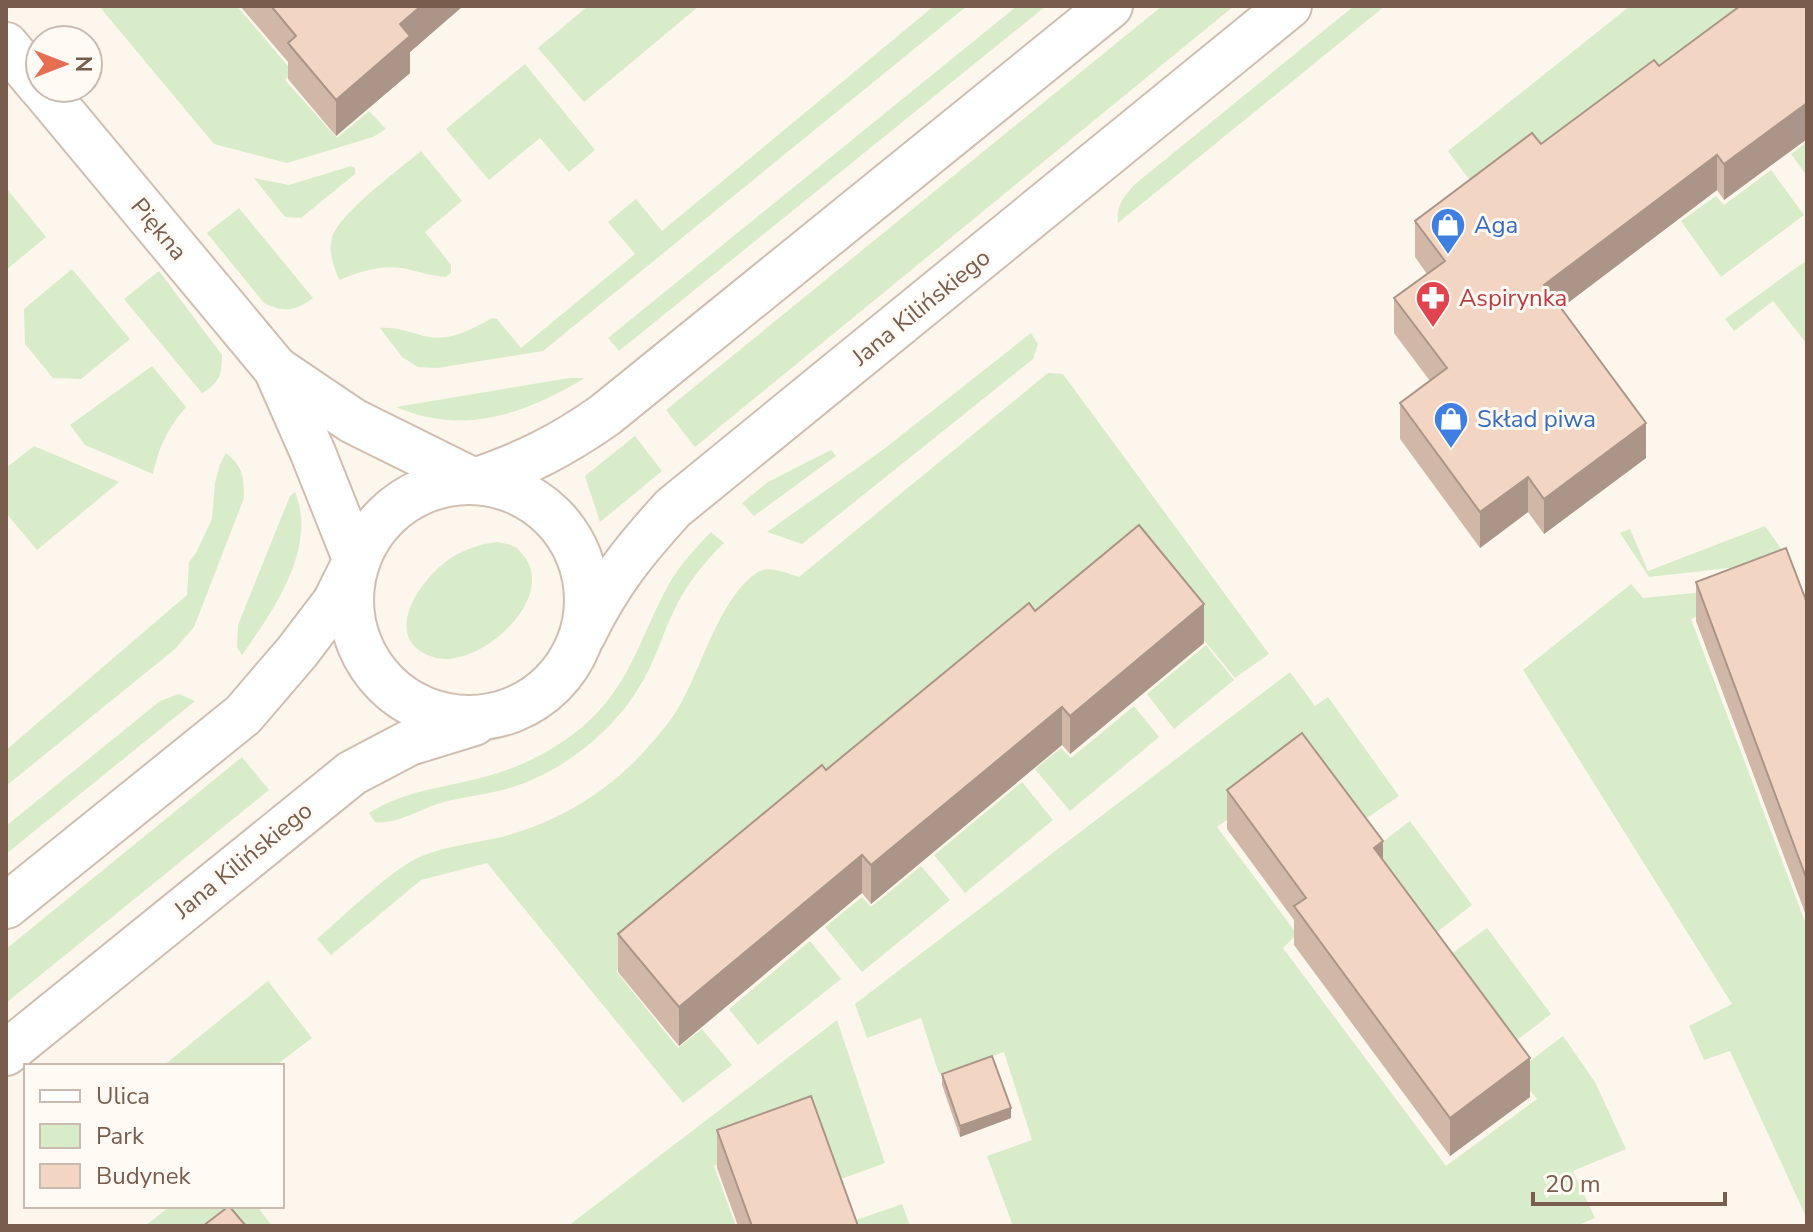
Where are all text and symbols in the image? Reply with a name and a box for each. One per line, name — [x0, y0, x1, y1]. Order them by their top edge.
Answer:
north arrow — [24, 24, 104, 104]
text: N — [68, 56, 98, 72]
street label: Piękna — [124, 191, 194, 267]
shop icon: Aga — [1429, 206, 1467, 256]
place label: Aga — [1474, 209, 1518, 241]
street label: Jana Kilińskiego — [844, 241, 997, 373]
pharmacy icon: Aspirynka — [1414, 279, 1452, 329]
place label: Aspirynka — [1459, 282, 1567, 314]
shop icon: Skład piwa — [1432, 400, 1470, 450]
place label: Skład piwa — [1477, 403, 1596, 435]
street label: Jana Kilińskiego — [166, 794, 319, 926]
legend — [24, 1064, 284, 1208]
text: Ulica — [96, 1080, 150, 1112]
text: Park — [96, 1120, 145, 1152]
scale bar — [1533, 1156, 1725, 1206]
text: Budynek — [96, 1160, 191, 1192]
text: 20 m — [1545, 1168, 1601, 1200]

